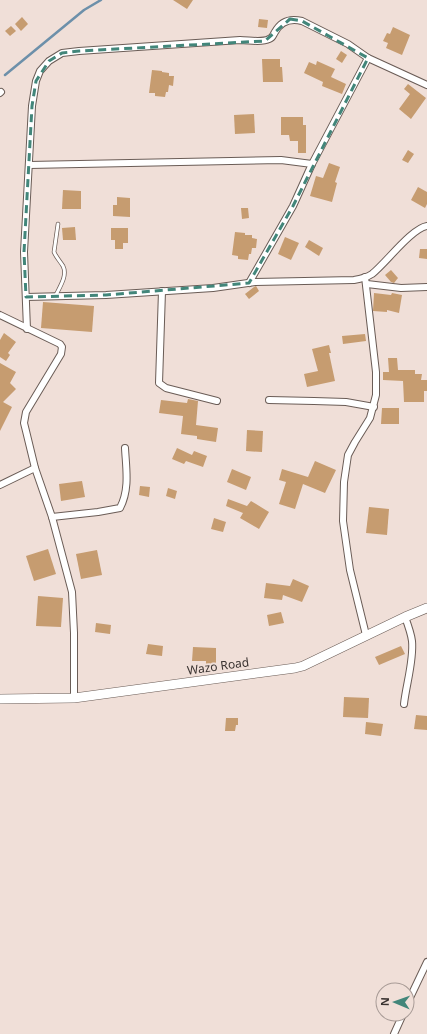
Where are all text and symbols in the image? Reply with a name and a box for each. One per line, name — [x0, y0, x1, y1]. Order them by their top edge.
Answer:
street label: Wazo Road — [186, 653, 250, 679]
north arrow — [375, 982, 415, 1022]
text: N — [377, 997, 392, 1006]

